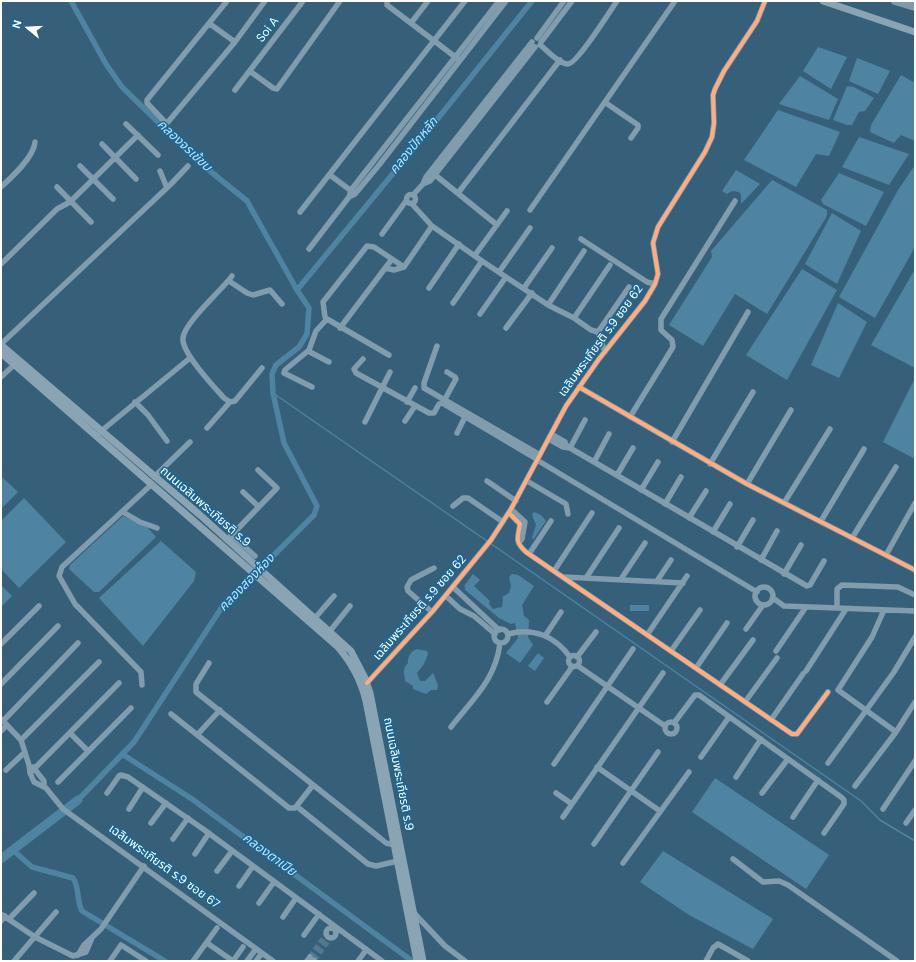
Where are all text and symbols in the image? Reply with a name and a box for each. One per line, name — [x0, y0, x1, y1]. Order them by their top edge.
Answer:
north arrow — [8, 8, 48, 48]
street label: Soi A — [254, 14, 282, 46]
text: N — [9, 18, 24, 30]
water label: คลองปักหลัก — [386, 115, 442, 177]
water label: คลองจรเข้ขบ — [153, 117, 215, 175]
street label: เฉลิมพระเกียรติ ร.9 ซอย 62 — [556, 282, 646, 400]
street label: ถนนเฉลิมพระเกียรติ ร.9 — [157, 464, 253, 550]
water label: คลองสองห้อง — [216, 551, 278, 615]
street label: เฉลิมพระเกียรติ ร.9 ซอย 62 — [371, 553, 469, 663]
street label: ถนนเฉลิมพระเกียรติ ร.9 — [380, 716, 416, 832]
street label: เฉลิมพระเกียรติ ร.9 ซอย 67 — [106, 822, 222, 912]
water label: คลองตาเปีย — [239, 830, 299, 880]

